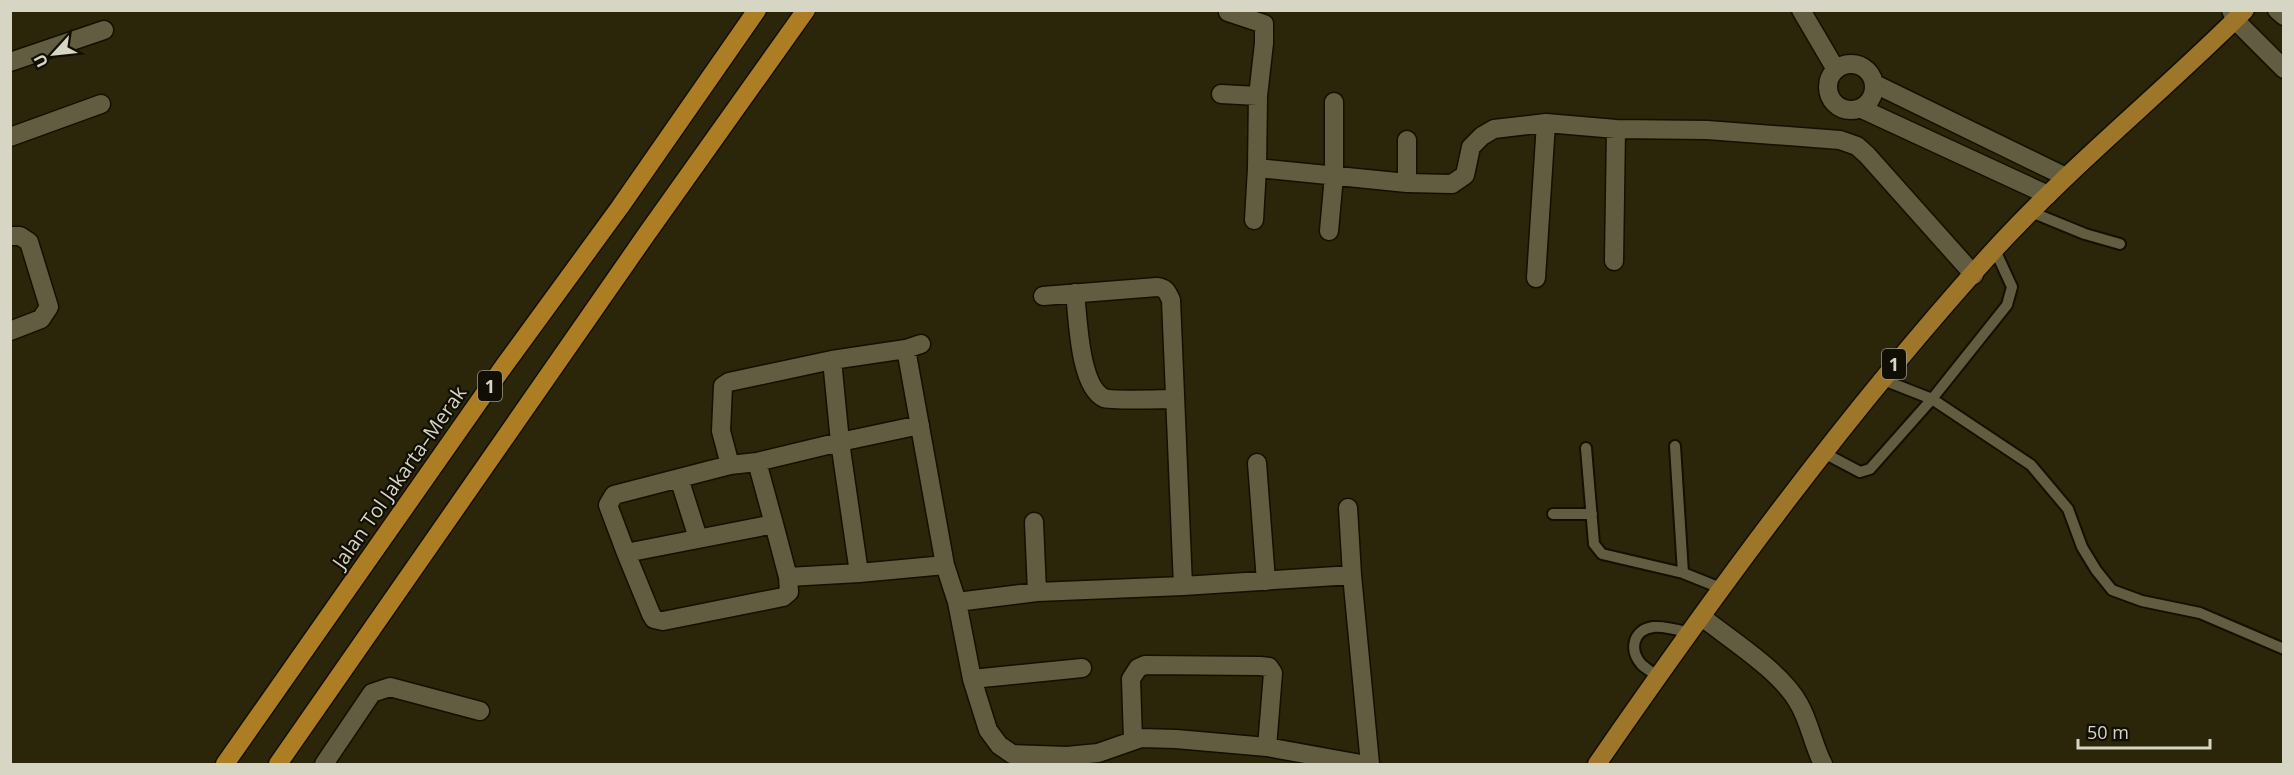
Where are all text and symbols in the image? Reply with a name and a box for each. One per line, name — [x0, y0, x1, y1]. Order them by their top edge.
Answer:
north arrow — [24, 24, 84, 84]
text: U — [28, 50, 53, 71]
road number: 1 — [1882, 349, 1906, 379]
road number: 1 — [478, 371, 502, 401]
street label: Jalan Tol Jakarta–Merak — [325, 380, 473, 575]
scale bar — [2078, 712, 2210, 750]
text: 50 m — [2087, 720, 2129, 744]

